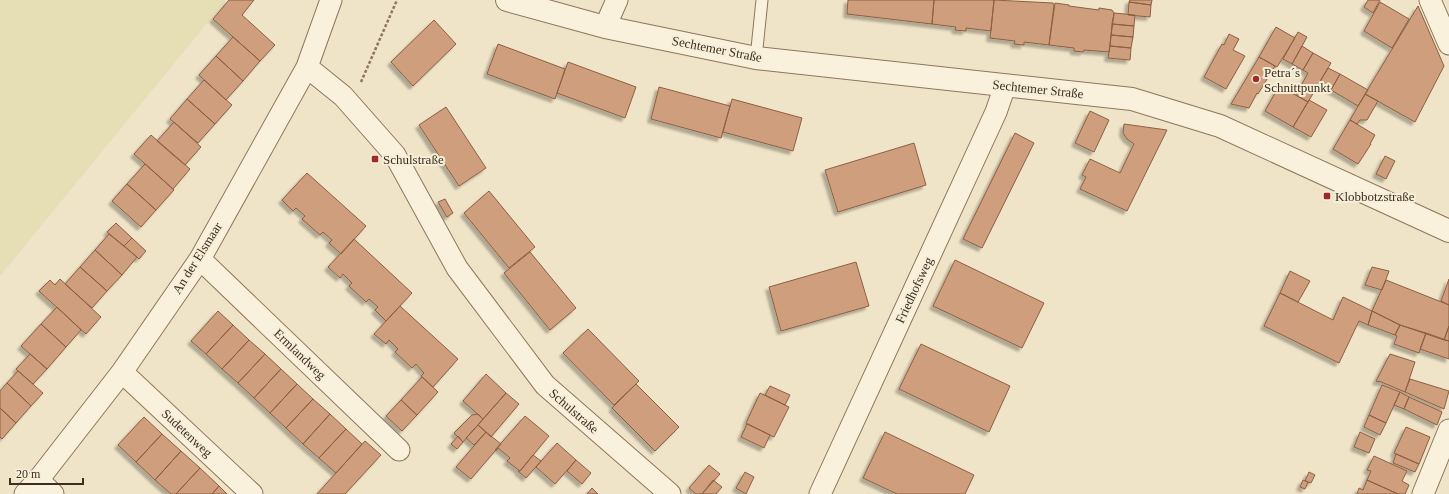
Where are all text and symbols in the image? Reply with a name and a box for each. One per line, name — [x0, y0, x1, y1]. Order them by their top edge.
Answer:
street label: Sechtemer Straße — [671, 33, 763, 65]
place label: Petra´s Schnittpunkt — [1264, 65, 1331, 95]
marker: Petra´s Schnittpunkt — [1251, 74, 1261, 84]
street label: Sechtemer Straße — [992, 77, 1084, 101]
place label: Schulstraße — [383, 152, 444, 167]
marker: Schulstraße — [370, 154, 380, 164]
place label: Klobbotzstraße — [1335, 189, 1415, 204]
marker: Klobbotzstraße — [1322, 191, 1332, 201]
street label: An der Elsmaar — [169, 219, 225, 297]
street label: Friedhofsweg — [892, 254, 936, 326]
street label: Ermlandweg — [271, 326, 329, 383]
street label: Schulstraße — [546, 385, 602, 437]
street label: Sudetenweg — [159, 406, 216, 460]
scale bar — [10, 460, 83, 486]
text: 20 m — [16, 467, 41, 481]

